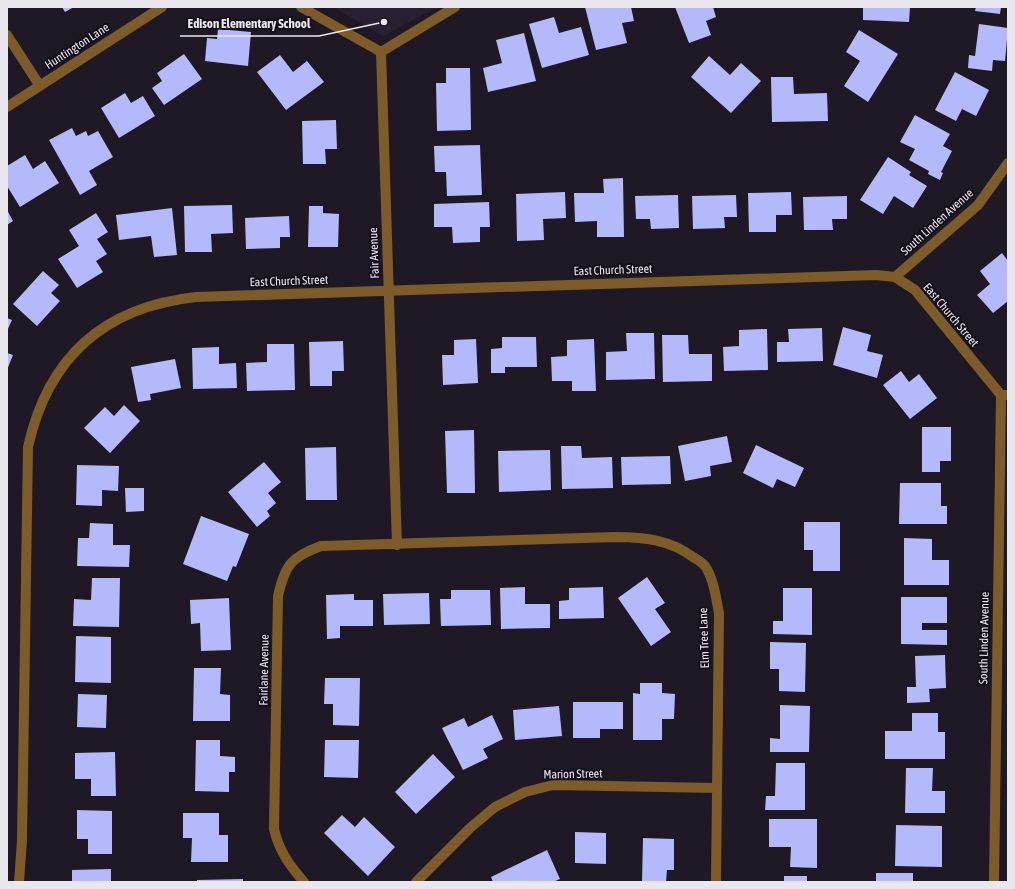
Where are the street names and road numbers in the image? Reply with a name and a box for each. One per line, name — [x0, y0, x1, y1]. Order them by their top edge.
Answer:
street label: Huntington Lane — [42, 20, 112, 72]
street label: South Linden Avenue — [898, 186, 976, 258]
street label: Fair Avenue — [366, 227, 382, 279]
street label: East Church Street — [573, 262, 653, 278]
street label: East Church Street — [249, 273, 329, 289]
street label: East Church Street — [920, 280, 982, 350]
street label: South Linden Avenue — [976, 592, 992, 684]
street label: Elm Tree Lane — [696, 607, 712, 669]
street label: Fairlane Avenue — [256, 634, 272, 706]
street label: Marion Street — [543, 766, 603, 782]

